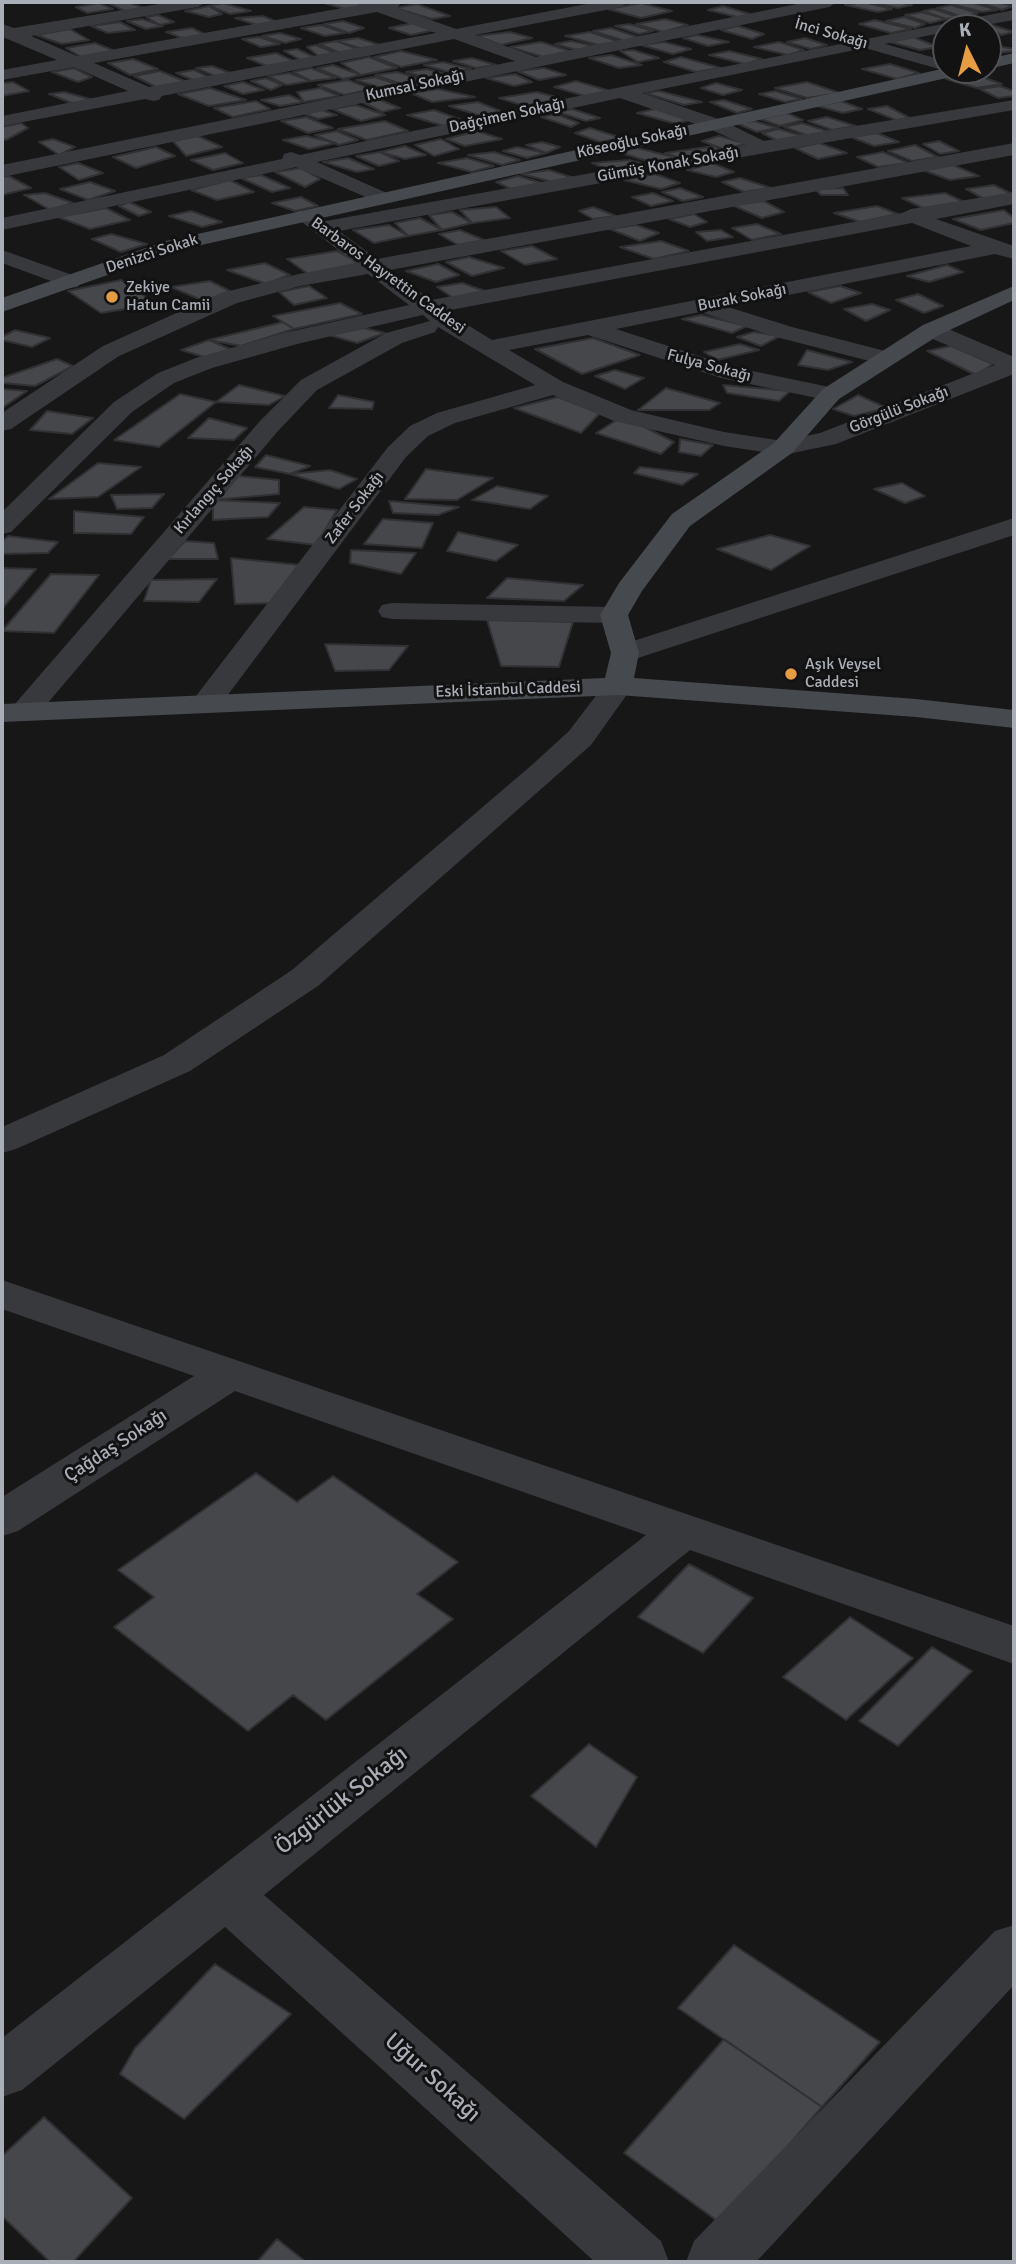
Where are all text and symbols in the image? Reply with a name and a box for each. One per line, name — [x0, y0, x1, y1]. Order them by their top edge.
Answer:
street label: İnci Sokağı — [792, 14, 870, 54]
north arrow — [932, 14, 1002, 84]
text: K — [958, 18, 972, 43]
street label: Kumsal Sokağı — [364, 66, 466, 106]
street label: Dağçimen Sokağı — [447, 94, 567, 138]
street label: Köseoğlu Sokağı — [575, 121, 689, 163]
street label: Gümüş Konak Sokağı — [596, 143, 740, 187]
street label: Barbaros Hayrettin Caddesi — [307, 213, 469, 339]
street label: Denizci Sokak — [104, 230, 200, 278]
place label: Zekiye Hatun Camii — [126, 278, 210, 316]
street label: Burak Sokağı — [696, 280, 788, 316]
marker: Zekiye Hatun Camii — [104, 289, 120, 305]
street label: Fulya Sokağı — [665, 346, 753, 386]
street label: Görgülü Sokağı — [847, 382, 951, 438]
street label: Kırlangıç Sokağı — [170, 442, 258, 538]
street label: Zafer Sokağı — [322, 468, 388, 548]
place label: Aşık Veysel Caddesi — [805, 655, 881, 693]
marker: Aşık Veysel Caddesi — [783, 666, 799, 682]
street label: Eski İstanbul Caddesi — [435, 678, 581, 702]
street label: Çağdaş Sokağı — [60, 1404, 172, 1488]
street label: Özgürlük Sokağı — [270, 1741, 414, 1861]
street label: Uğur Sokağı — [378, 2028, 486, 2128]

